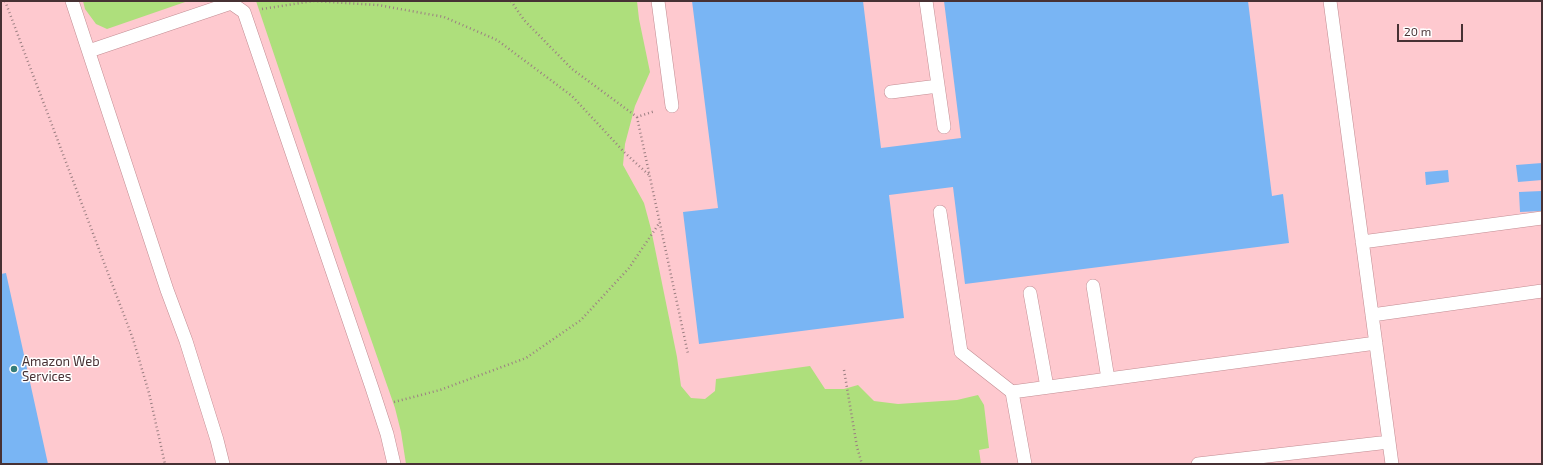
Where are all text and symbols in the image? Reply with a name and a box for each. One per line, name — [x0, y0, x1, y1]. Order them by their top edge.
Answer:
scale bar — [1399, 16, 1465, 42]
text: 20 m — [1404, 24, 1431, 38]
place label: Amazon Web Services — [22, 354, 100, 385]
marker: Amazon Web Services — [9, 364, 19, 374]

